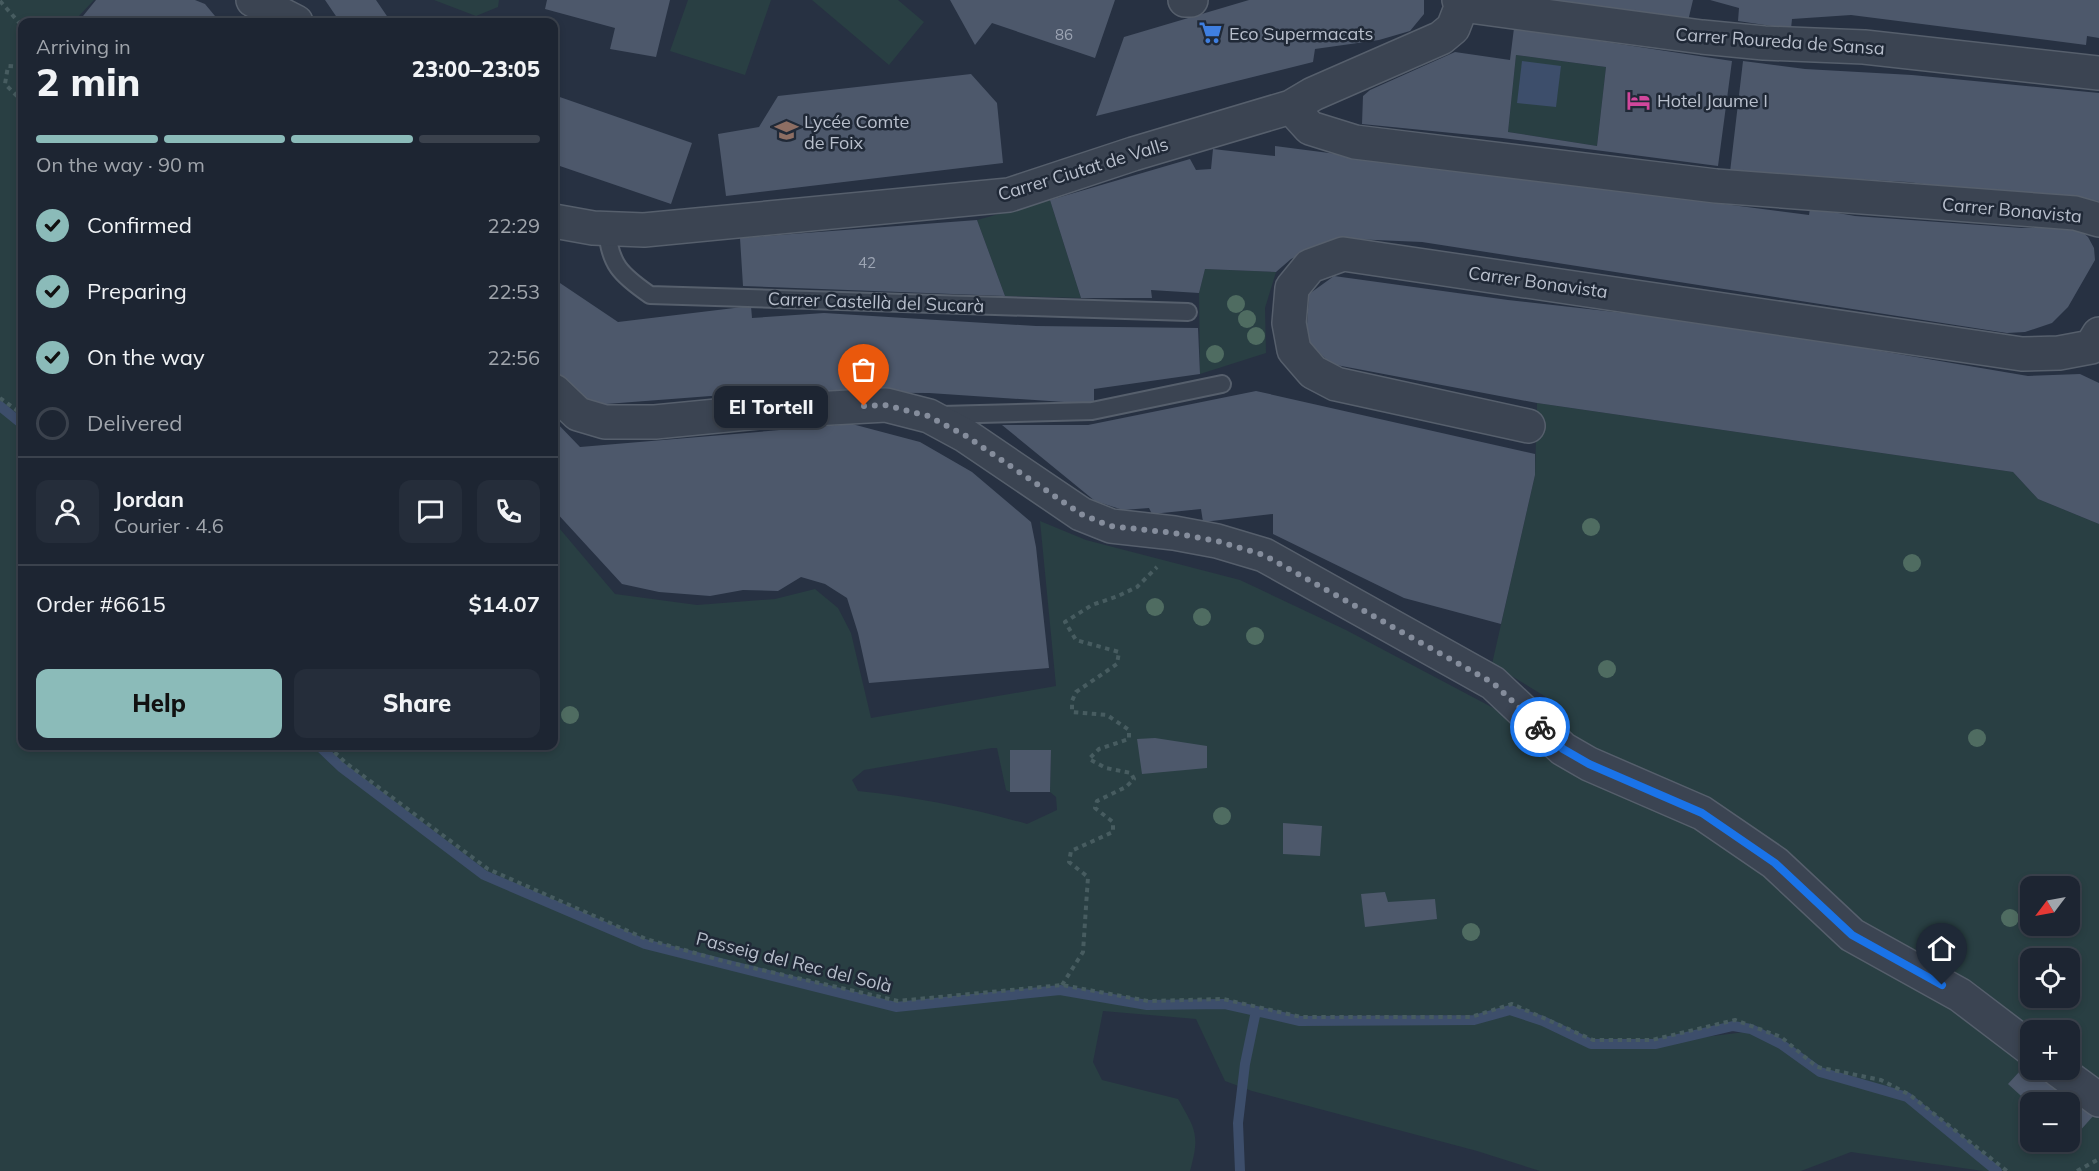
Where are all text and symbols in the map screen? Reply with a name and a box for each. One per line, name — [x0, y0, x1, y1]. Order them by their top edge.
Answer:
supermarket icon: Eco Supermacats — [1198, 20, 1224, 46]
place label: Eco Supermacats — [1229, 22, 1373, 45]
street label: Carrer Roureda de Sansa — [1675, 22, 1885, 60]
house number: 86 — [1055, 25, 1073, 44]
text: Arriving in — [36, 34, 131, 59]
text: 23:00–23:05 — [412, 55, 540, 83]
text: 2 min — [36, 57, 141, 106]
hotel icon: Hotel Jaume I — [1626, 87, 1652, 113]
place label: Hotel Jaume I — [1657, 89, 1768, 112]
place label: Lycée Comte de Foix — [804, 110, 909, 154]
school or university icon: Lycée Comte de Foix — [773, 118, 799, 144]
street label: Carrer Ciutat de Valls — [995, 132, 1171, 206]
text: On the way · 90 m — [36, 152, 205, 177]
street label: Carrer Bonavista — [1941, 192, 2083, 228]
icon: check — [36, 209, 69, 242]
text: Confirmed — [87, 211, 192, 239]
text: 22:29 — [487, 213, 540, 238]
house number: 42 — [858, 253, 876, 272]
street label: Carrer Bonavista — [1467, 261, 1609, 303]
icon: check — [36, 275, 69, 308]
text: Preparing — [87, 277, 187, 305]
text: 22:53 — [487, 279, 540, 304]
street label: Carrer Castellà del Sucarà — [767, 287, 985, 317]
icon: check — [36, 341, 69, 374]
text: On the way — [87, 343, 205, 371]
pin — [838, 344, 889, 406]
text: 22:56 — [487, 345, 540, 370]
icon: bag — [847, 353, 880, 386]
callout: El Tortell — [714, 385, 828, 427]
text: El Tortell — [729, 394, 813, 419]
text: Delivered — [87, 409, 182, 437]
button: person — [36, 480, 99, 543]
button: chat — [399, 480, 462, 543]
button: phone — [477, 480, 540, 543]
text: Jordan — [114, 485, 184, 513]
text: Courier · 4.6 — [114, 513, 224, 538]
text: Order #6615 — [36, 590, 166, 618]
text: $14.07 — [469, 590, 540, 618]
button: Help — [36, 669, 282, 738]
button: Share — [294, 669, 540, 738]
courier — [1510, 697, 1570, 757]
icon: bike — [1524, 711, 1557, 744]
north arrow — [2020, 876, 2080, 936]
map controls — [2020, 876, 2080, 1152]
pin — [1916, 923, 1967, 985]
street label: Passeig del Rec del Solà — [694, 927, 894, 997]
icon: home — [1925, 932, 1958, 965]
button: locate — [2020, 948, 2080, 1008]
button: + — [2020, 1020, 2080, 1080]
button: − — [2020, 1092, 2080, 1152]

